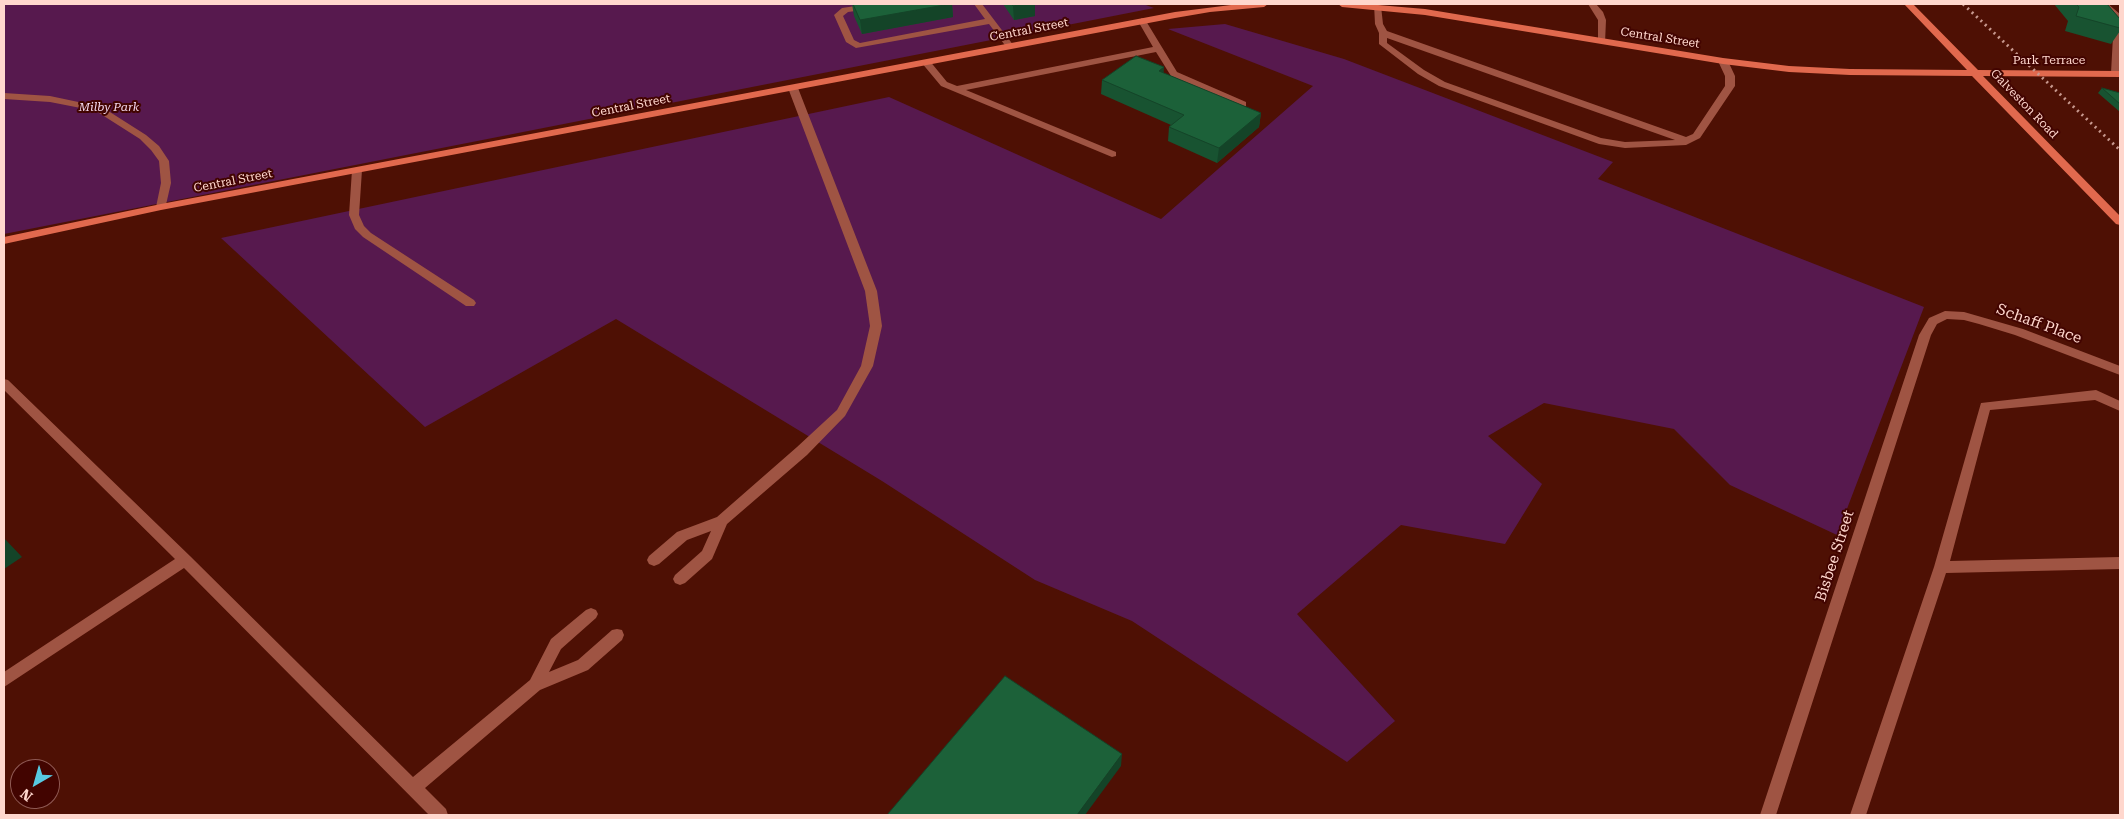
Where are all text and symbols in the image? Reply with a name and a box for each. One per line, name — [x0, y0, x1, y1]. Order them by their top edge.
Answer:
street label: Central Street — [988, 15, 1070, 45]
street label: Central Street — [1619, 25, 1701, 51]
street label: Park Terrace — [2013, 53, 2085, 67]
street label: Galveston Road — [1987, 66, 2061, 142]
street label: Central Street — [590, 91, 672, 121]
park label: Milby Park — [79, 100, 139, 114]
street label: Central Street — [192, 166, 274, 196]
street label: Schaff Place — [1994, 300, 2084, 348]
street label: Bisbee Street — [1812, 508, 1858, 604]
north arrow — [10, 759, 60, 809]
text: N — [17, 785, 36, 805]

